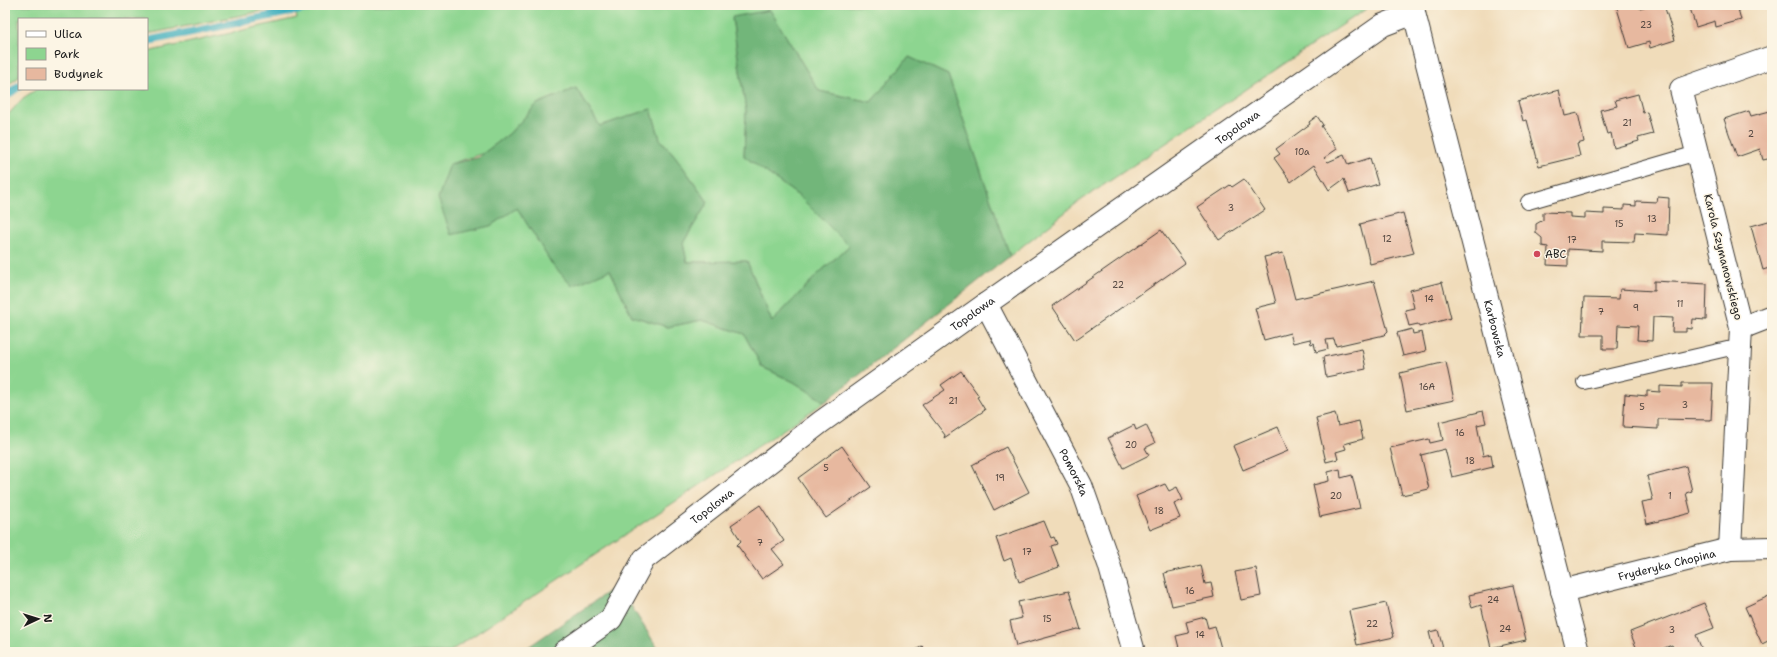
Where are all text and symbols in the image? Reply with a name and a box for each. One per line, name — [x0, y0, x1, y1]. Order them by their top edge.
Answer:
legend — [18, 18, 148, 90]
house number: 23 — [1640, 19, 1652, 31]
text: Ulica — [54, 26, 83, 42]
text: Park — [54, 46, 80, 62]
text: Budynek — [54, 66, 103, 82]
street label: Topolowa — [1212, 106, 1263, 148]
house number: 21 — [1622, 117, 1632, 129]
house number: 2 — [1748, 128, 1754, 140]
house number: 10a — [1294, 146, 1310, 158]
street label: Karola Szymanowskiego — [1700, 192, 1746, 322]
house number: 3 — [1228, 202, 1234, 214]
house number: 13 — [1647, 213, 1657, 225]
house number: 15 — [1614, 218, 1624, 230]
house number: 12 — [1382, 233, 1392, 245]
house number: 17 — [1567, 234, 1577, 246]
place label: ABC — [1545, 247, 1567, 262]
marker: ABC — [1532, 249, 1542, 259]
house number: 22 — [1112, 279, 1124, 291]
street label: Topolowa — [947, 293, 998, 335]
house number: 14 — [1424, 293, 1434, 305]
street label: Karbowska — [1480, 298, 1510, 359]
house number: 11 — [1676, 298, 1684, 310]
house number: 9 — [1633, 302, 1639, 314]
house number: 7 — [1598, 306, 1604, 318]
house number: 16A — [1419, 381, 1436, 393]
house number: 21 — [948, 395, 958, 407]
house number: 3 — [1682, 399, 1688, 411]
house number: 5 — [1639, 401, 1645, 413]
house number: 16 — [1455, 427, 1465, 439]
house number: 20 — [1125, 439, 1137, 451]
street label: Pomorska — [1056, 446, 1092, 498]
house number: 18 — [1465, 455, 1475, 467]
house number: 5 — [823, 462, 829, 474]
house number: 19 — [995, 472, 1005, 484]
street label: Topolowa — [687, 485, 737, 528]
house number: 20 — [1330, 490, 1342, 502]
house number: 1 — [1668, 490, 1672, 502]
house number: 18 — [1154, 505, 1164, 517]
house number: 7 — [757, 537, 763, 549]
street label: Fryderyka Chopina — [1616, 545, 1717, 584]
house number: 17 — [1022, 546, 1032, 558]
house number: 16 — [1185, 585, 1195, 597]
house number: 24 — [1487, 594, 1499, 606]
north arrow — [18, 599, 58, 639]
text: N — [40, 613, 55, 623]
house number: 15 — [1042, 613, 1052, 625]
house number: 22 — [1366, 618, 1378, 630]
house number: 24 — [1499, 623, 1511, 635]
house number: 3 — [1669, 624, 1675, 636]
house number: 14 — [1195, 629, 1205, 641]

